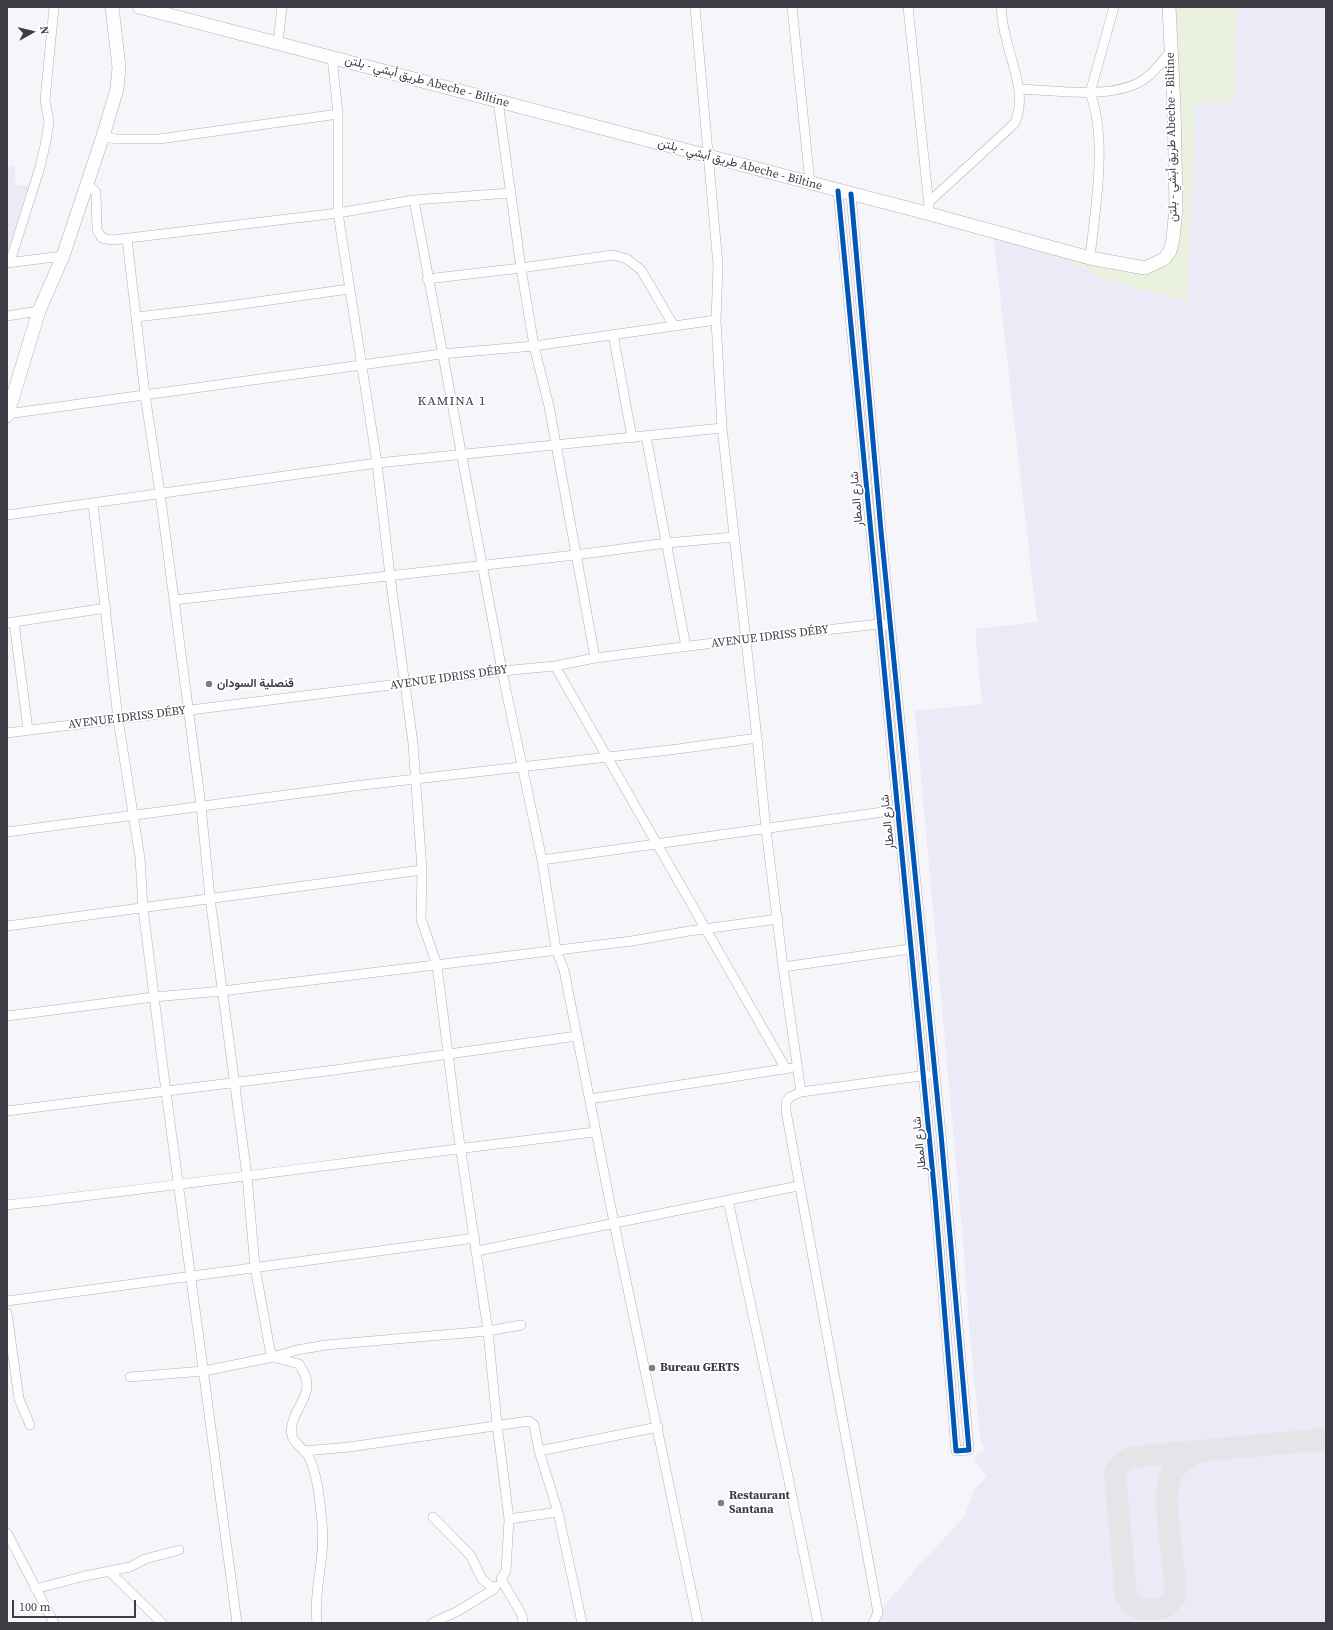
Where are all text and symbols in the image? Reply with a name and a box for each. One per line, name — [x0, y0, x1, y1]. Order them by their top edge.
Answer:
north arrow — [12, 12, 52, 52]
text: N — [36, 25, 52, 35]
street label: طريق أبشي - بلتن Abeche - Biltine — [1163, 52, 1181, 222]
street label: طريق أبشي - بلتن Abeche - Biltine — [343, 53, 511, 111]
street label: طريق أبشي - بلتن Abeche - Biltine — [656, 136, 824, 194]
district label: KAMINA 1 — [417, 394, 487, 410]
street label: شارع المطار — [847, 471, 867, 527]
street label: AVENUE IDRISS DÉBY — [710, 623, 830, 651]
street label: AVENUE IDRISS DÉBY — [389, 663, 509, 693]
place label: قنصلية السودان — [217, 677, 294, 691]
marker: قنصلية السودان — [204, 679, 214, 689]
street label: AVENUE IDRISS DÉBY — [67, 704, 187, 732]
street label: شارع المطار — [878, 794, 898, 850]
street label: شارع المطار — [910, 1116, 930, 1172]
place label: Bureau GERTS — [660, 1361, 739, 1375]
marker: Bureau GERTS — [647, 1363, 657, 1373]
place label: Restaurant Santana — [729, 1489, 790, 1517]
marker: Restaurant Santana — [716, 1498, 726, 1508]
scale bar — [14, 1592, 138, 1618]
text: 100 m — [19, 1599, 51, 1615]

